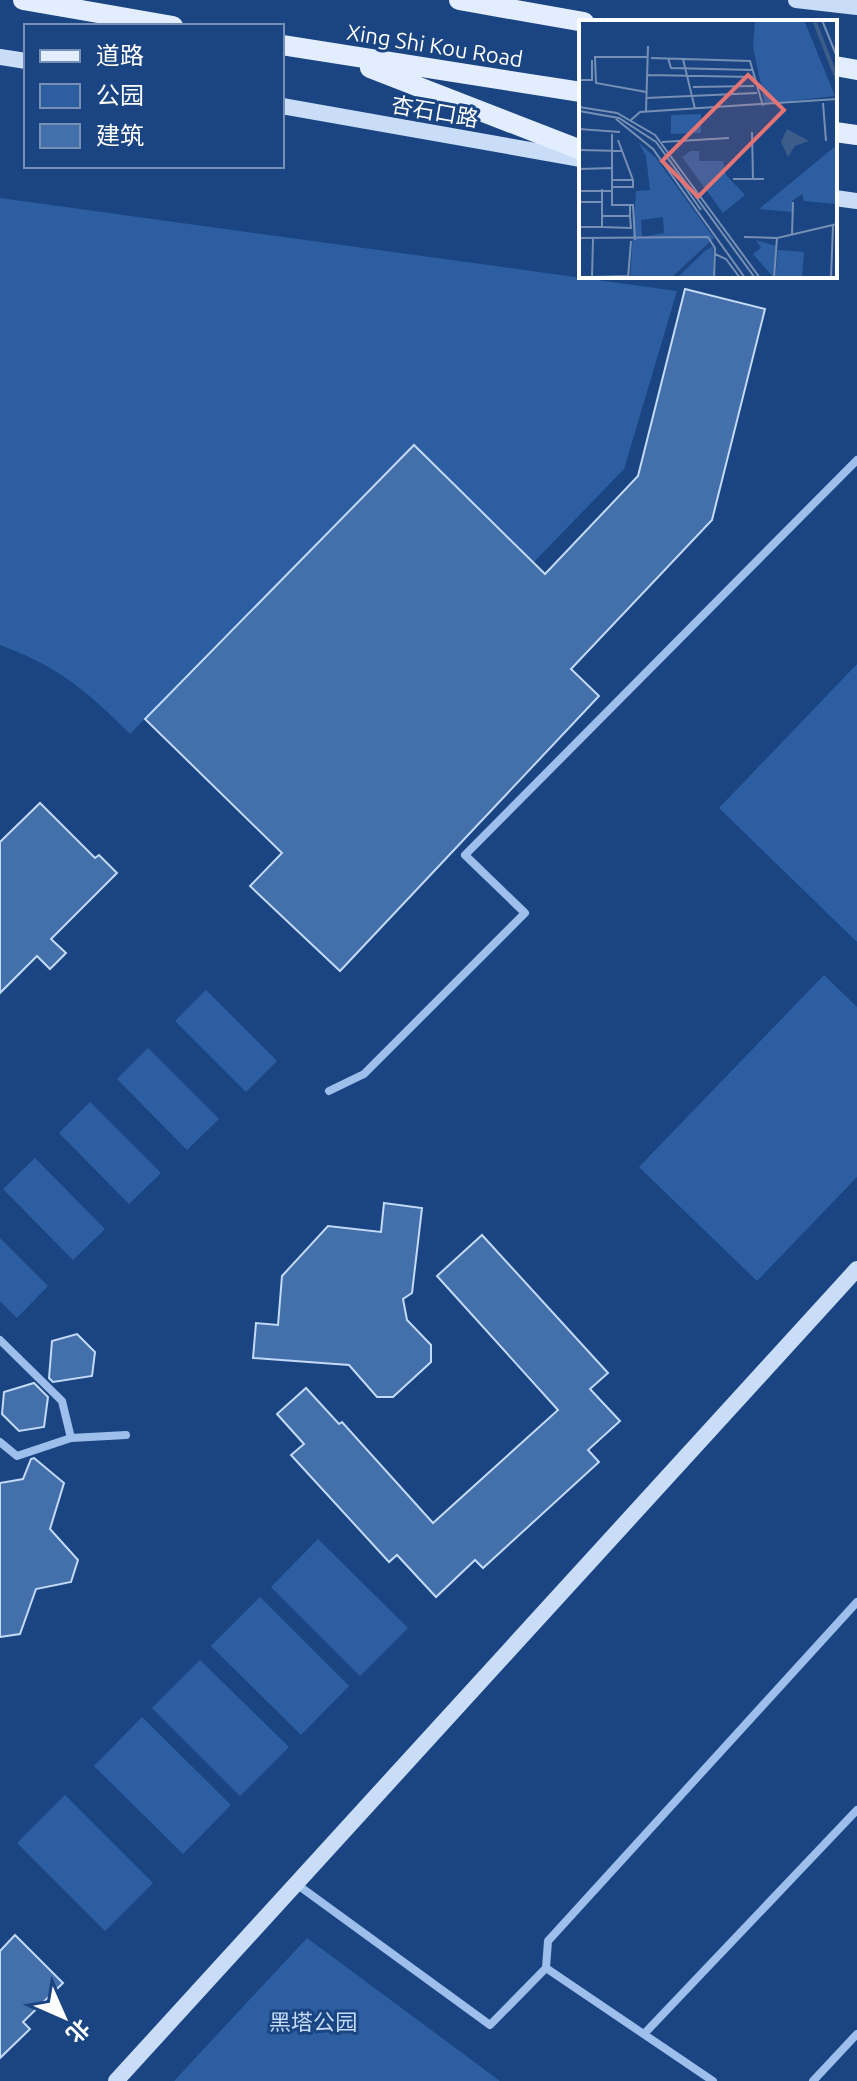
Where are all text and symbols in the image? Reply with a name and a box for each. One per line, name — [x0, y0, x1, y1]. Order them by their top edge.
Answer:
street label: Xing Shi Kou Road — [345, 19, 525, 71]
inset map — [579, 20, 837, 278]
legend — [24, 24, 284, 168]
text: 道路 — [96, 42, 144, 69]
text: 公园 — [96, 82, 144, 109]
street label: 杏石口路 — [389, 91, 481, 131]
text: 建筑 — [96, 122, 144, 149]
north arrow — [24, 1977, 104, 2057]
park label: 黑塔公园 — [269, 2009, 357, 2034]
text: 北 — [62, 2015, 95, 2048]

